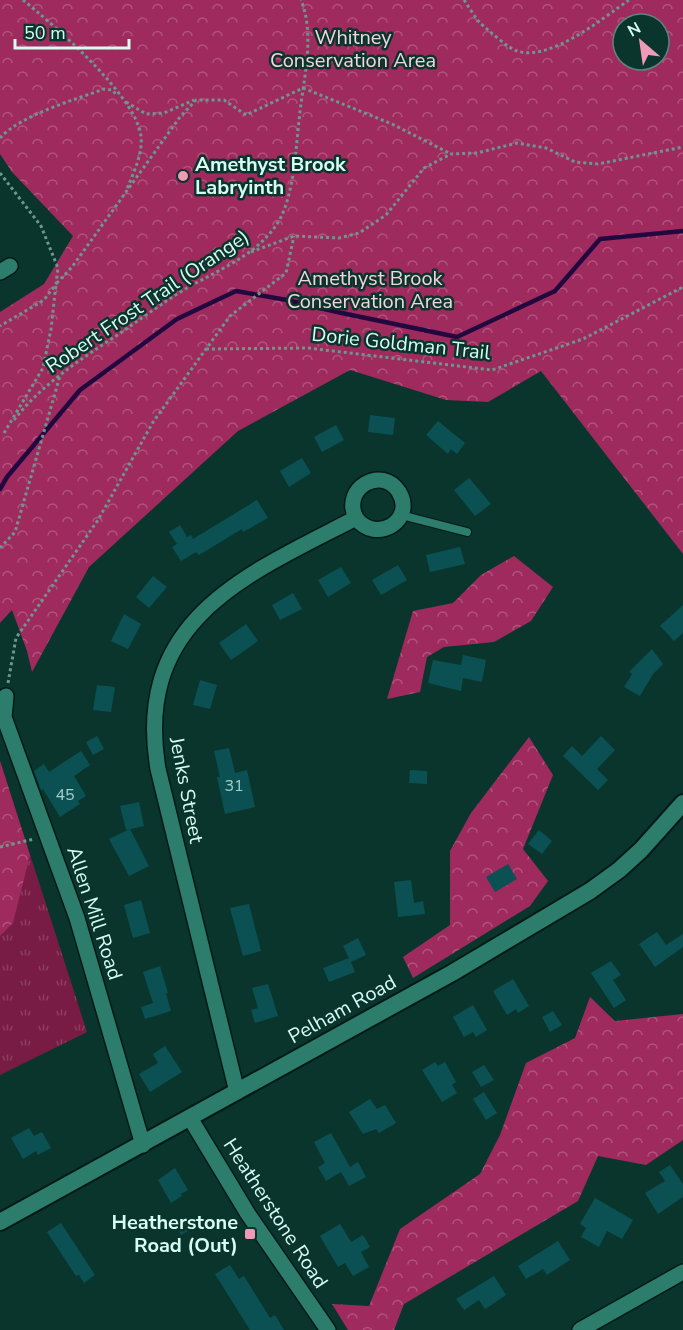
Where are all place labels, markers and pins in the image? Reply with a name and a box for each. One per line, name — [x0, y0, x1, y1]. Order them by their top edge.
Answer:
place label: Amethyst Brook Labryinth — [195, 151, 347, 201]
marker: Amethyst Brook Labryinth — [176, 169, 190, 183]
place label: Heatherstone Road (Out) — [112, 1209, 238, 1259]
marker: Heatherstone Road (Out) — [243, 1227, 257, 1241]

